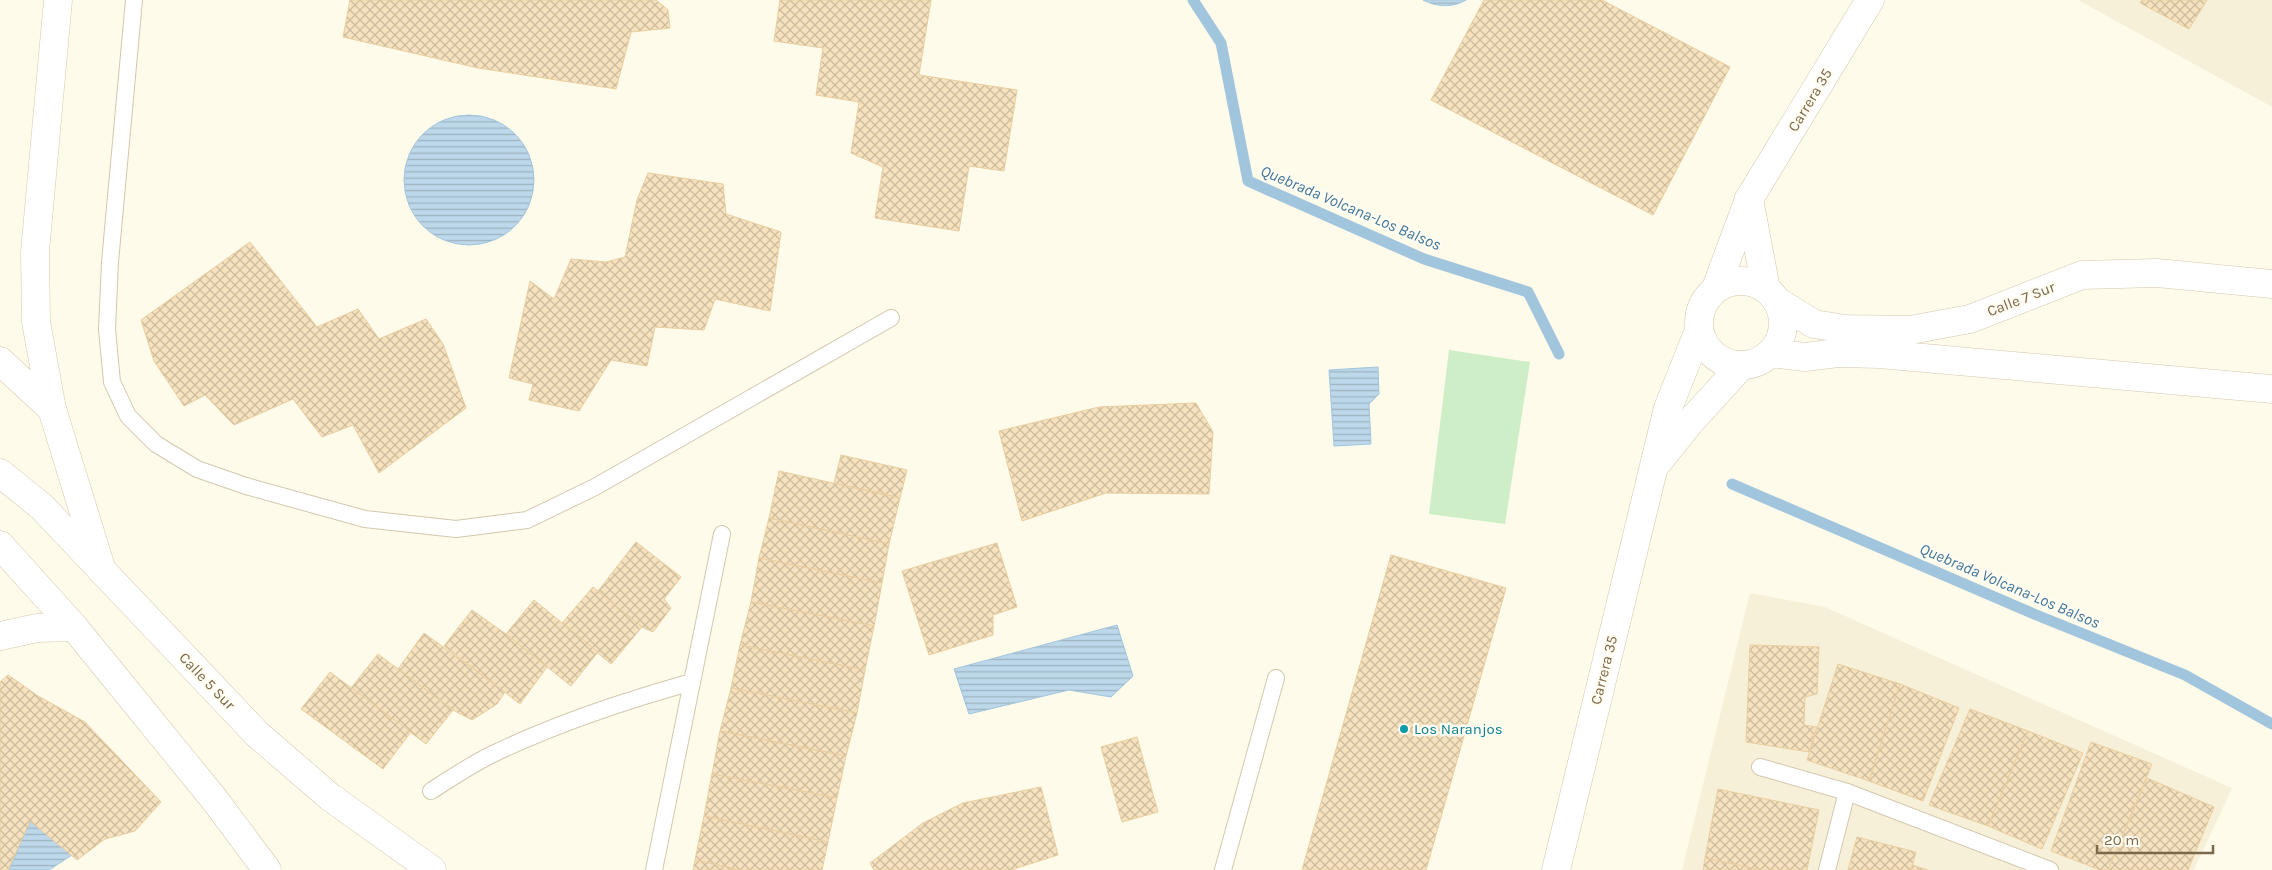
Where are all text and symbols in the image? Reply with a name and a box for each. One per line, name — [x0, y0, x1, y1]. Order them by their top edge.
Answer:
street label: Carrera 35 — [1784, 65, 1836, 135]
water label: Quebrada Volcana-Los Balsos — [1258, 161, 1444, 254]
street label: Calle 7 Sur — [1984, 278, 2058, 320]
water label: Quebrada Volcana-Los Balsos — [1917, 539, 2103, 632]
street label: Carrera 35 — [1587, 634, 1621, 706]
street label: Calle 5 Sur — [175, 649, 239, 714]
place label: Los Naranjos — [1414, 720, 1503, 738]
marker: Los Naranjos — [1398, 723, 1410, 735]
scale bar — [2097, 822, 2213, 854]
text: 20 m — [2104, 831, 2139, 849]

